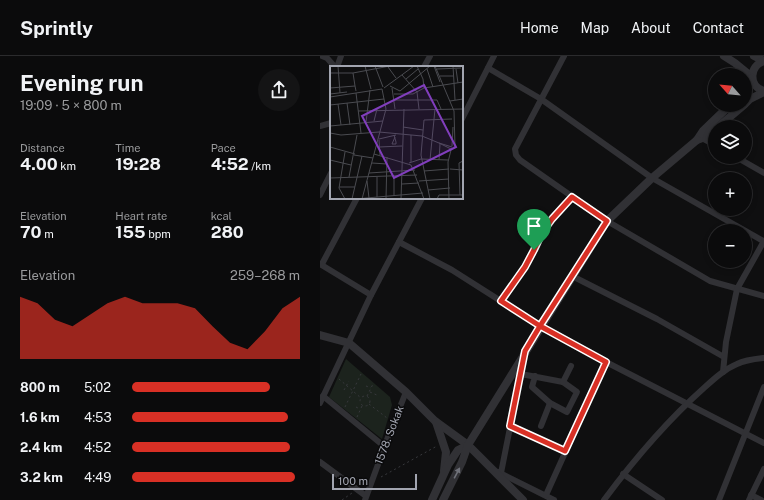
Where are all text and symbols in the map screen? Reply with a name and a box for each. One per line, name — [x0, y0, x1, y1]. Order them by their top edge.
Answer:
text: Sprintly — [20, 17, 93, 39]
text: Home — [520, 20, 559, 36]
text: Map — [581, 20, 609, 36]
text: About — [631, 20, 671, 36]
text: Contact — [693, 20, 744, 36]
inset map — [330, 66, 463, 199]
north arrow — [708, 68, 752, 112]
map controls — [708, 68, 752, 268]
button: share — [258, 69, 300, 111]
text: Evening run — [20, 70, 144, 96]
text: 19:09 · 5 × 800 m — [20, 98, 122, 113]
button: layers — [708, 120, 752, 164]
text: Distance — [20, 142, 65, 154]
text: Time — [115, 142, 140, 154]
text: Pace — [211, 142, 236, 154]
text: 4.00 — [20, 154, 58, 174]
text: 19:28 — [115, 154, 161, 174]
text: 4:52 — [211, 154, 249, 174]
text: km — [58, 160, 76, 172]
text: /km — [249, 160, 271, 172]
button: + — [708, 172, 752, 216]
pin — [517, 209, 551, 250]
text: Elevation — [20, 210, 67, 222]
text: Heart rate — [115, 210, 167, 222]
text: kcal — [211, 210, 232, 222]
icon: arrive — [523, 215, 545, 237]
text: 70 — [20, 222, 41, 242]
text: 155 — [115, 222, 146, 242]
text: 280 — [211, 222, 244, 242]
button: − — [708, 224, 752, 268]
text: m — [41, 228, 54, 240]
text: bpm — [146, 228, 171, 240]
text: Elevation — [20, 268, 75, 283]
text: 259–268 m — [230, 268, 300, 283]
text: 800 m — [20, 380, 60, 395]
text: 5:02 — [84, 380, 111, 395]
street label: 1578. Sokak — [372, 404, 406, 466]
text: 1.6 km — [20, 410, 60, 425]
text: 4:53 — [84, 410, 112, 425]
text: 2.4 km — [20, 440, 62, 455]
text: 4:52 — [84, 440, 111, 455]
one-way arrow — [453, 467, 460, 479]
text: 3.2 km — [20, 470, 63, 485]
text: 4:49 — [84, 470, 111, 485]
scale bar — [332, 472, 417, 491]
text: 100 m — [338, 475, 368, 487]

